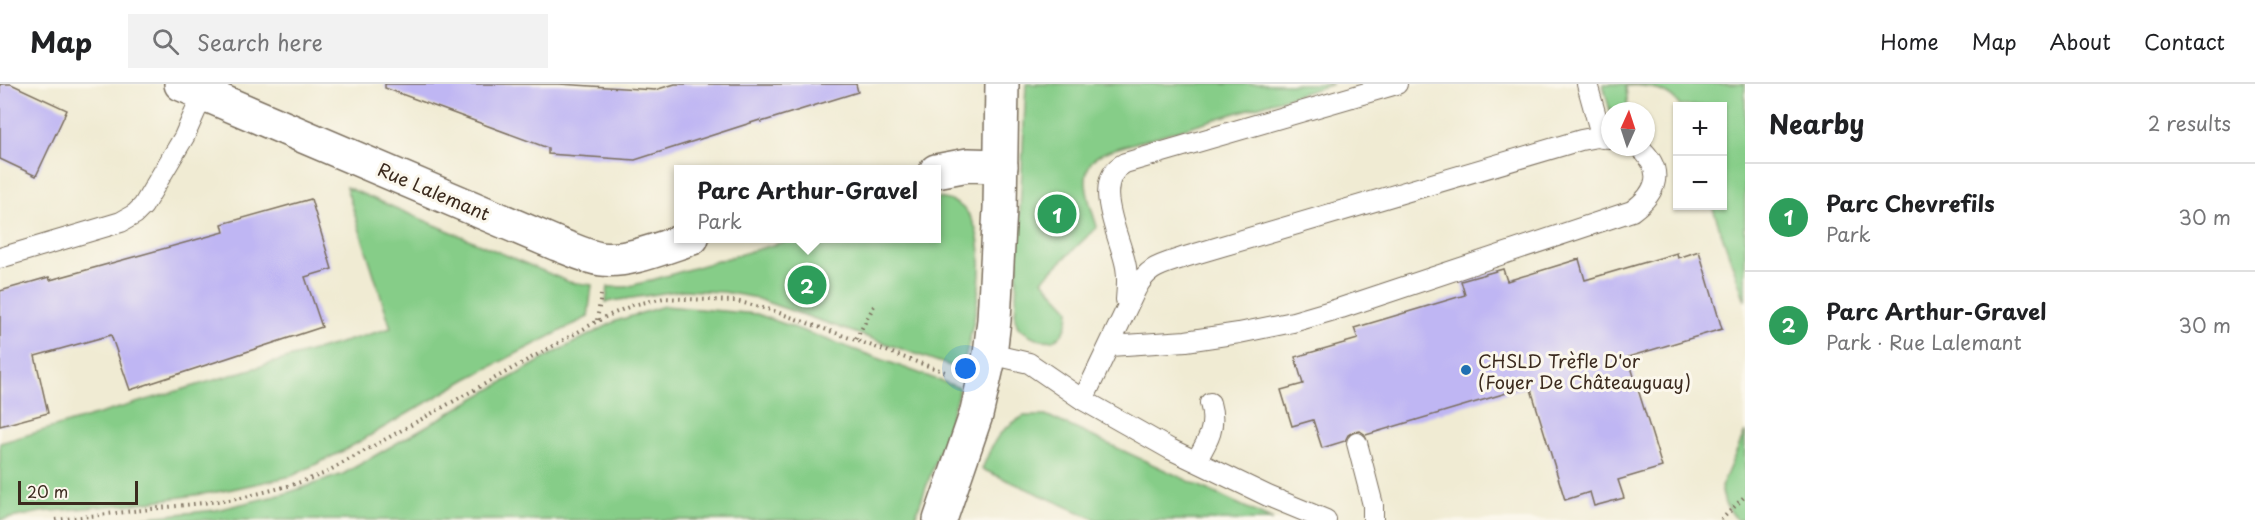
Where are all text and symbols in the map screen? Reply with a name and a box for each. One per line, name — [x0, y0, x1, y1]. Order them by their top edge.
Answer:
search box — [128, 14, 548, 68]
text: Map — [30, 20, 92, 63]
icon: search — [149, 25, 182, 58]
text: Search here — [197, 25, 323, 58]
text: Home — [1880, 25, 1939, 57]
text: Map — [1972, 25, 2017, 57]
text: About — [2050, 25, 2111, 57]
text: Contact — [2144, 25, 2225, 57]
north arrow — [1601, 102, 1655, 156]
map controls — [1673, 102, 1727, 210]
button: + — [1673, 102, 1727, 156]
text: Nearby — [1769, 104, 1864, 143]
text: 2 results — [2148, 108, 2231, 138]
street label: Rue Lalemant — [374, 155, 494, 227]
button: − — [1673, 156, 1727, 210]
popup — [674, 165, 941, 243]
text: Parc Arthur-Gravel — [697, 173, 918, 206]
text: Parc Chevrefils — [1826, 186, 1995, 219]
pin: 1 — [1038, 192, 1076, 236]
text: 1 — [1784, 202, 1793, 232]
text: 30 m — [2178, 202, 2231, 232]
text: Park — [697, 206, 742, 236]
text: Park — [1826, 219, 1871, 249]
pin: 2 — [788, 262, 826, 308]
text: Parc Arthur-Gravel — [1826, 294, 2046, 327]
text: 2 — [1781, 310, 1796, 340]
text: 30 m — [2178, 310, 2231, 340]
text: Park · Rue Lalemant — [1826, 327, 2022, 357]
place label: CHSLD Trèfle D'or (Foyer De Châteauguay) — [1478, 347, 1691, 395]
your location — [951, 354, 980, 383]
marker: CHSLD Trèfle D'or (Foyer De Châteauguay) — [1459, 363, 1473, 377]
scale bar — [18, 478, 138, 506]
text: 20 m — [27, 479, 68, 503]

